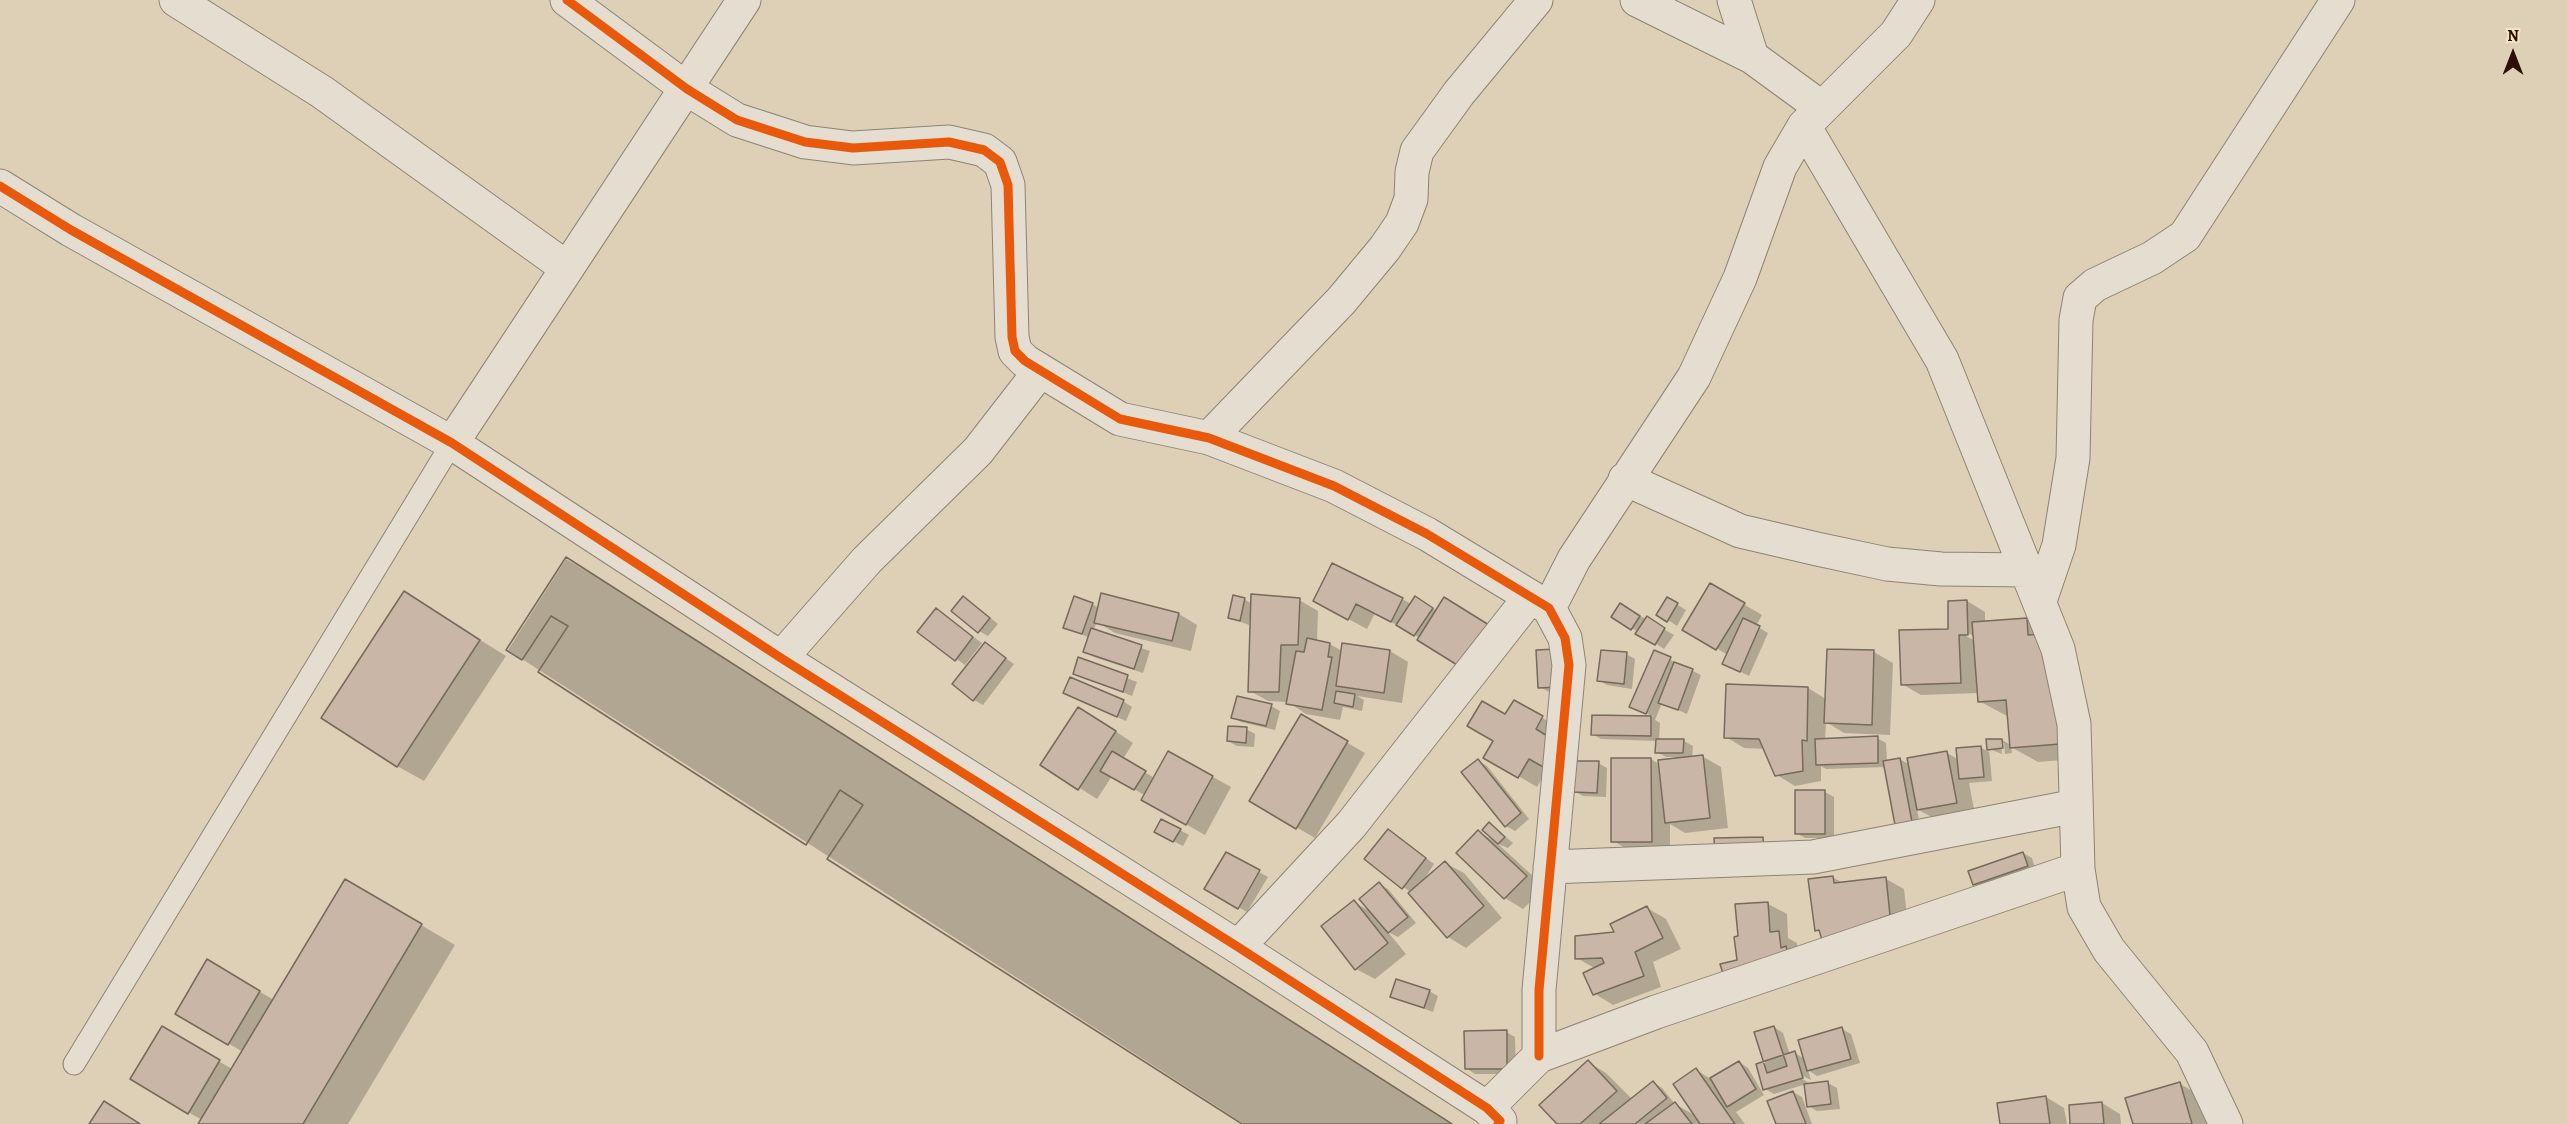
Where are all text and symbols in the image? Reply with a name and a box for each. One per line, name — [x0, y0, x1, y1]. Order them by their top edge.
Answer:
north arrow — [2483, 24, 2543, 84]
text: N — [2507, 25, 2519, 47]

